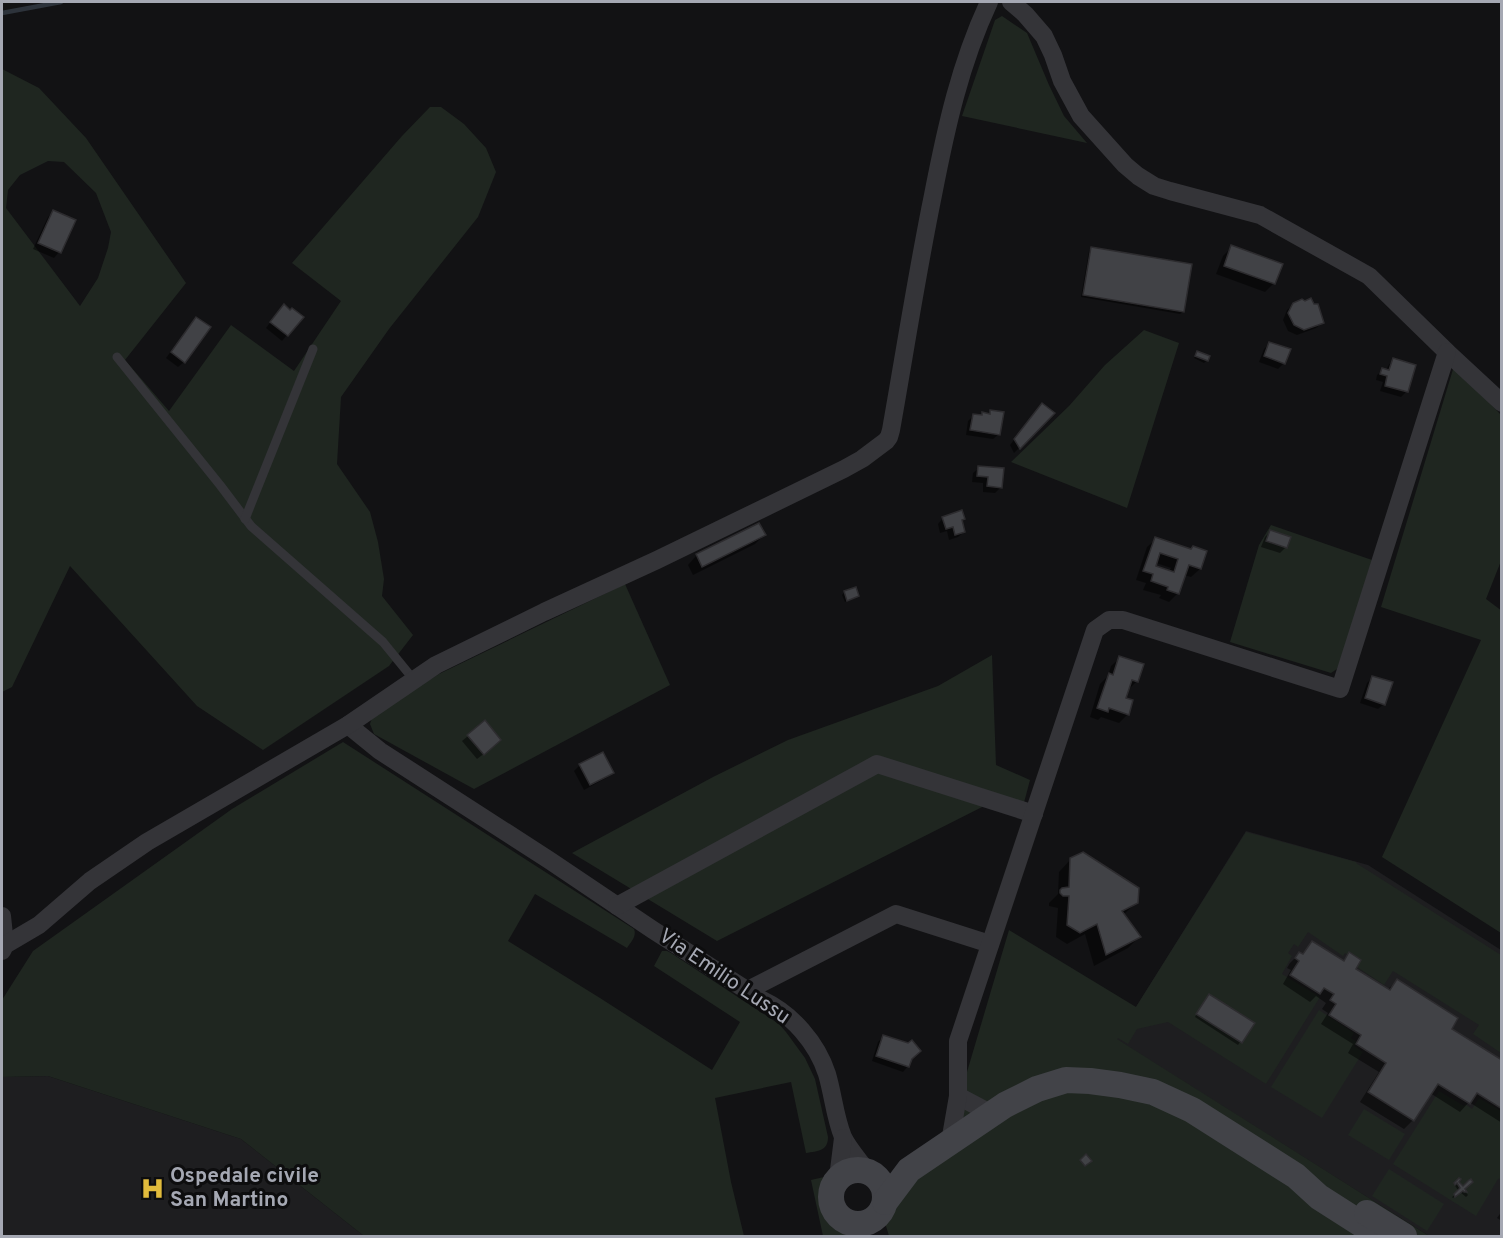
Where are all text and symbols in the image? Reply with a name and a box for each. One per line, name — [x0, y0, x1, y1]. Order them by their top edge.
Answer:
street label: Via Emilio Lussu — [653, 923, 795, 1031]
place label: Ospedale civile San Martino — [170, 1163, 319, 1214]
hospital icon: Ospedale civile San Martino — [139, 1175, 165, 1201]

